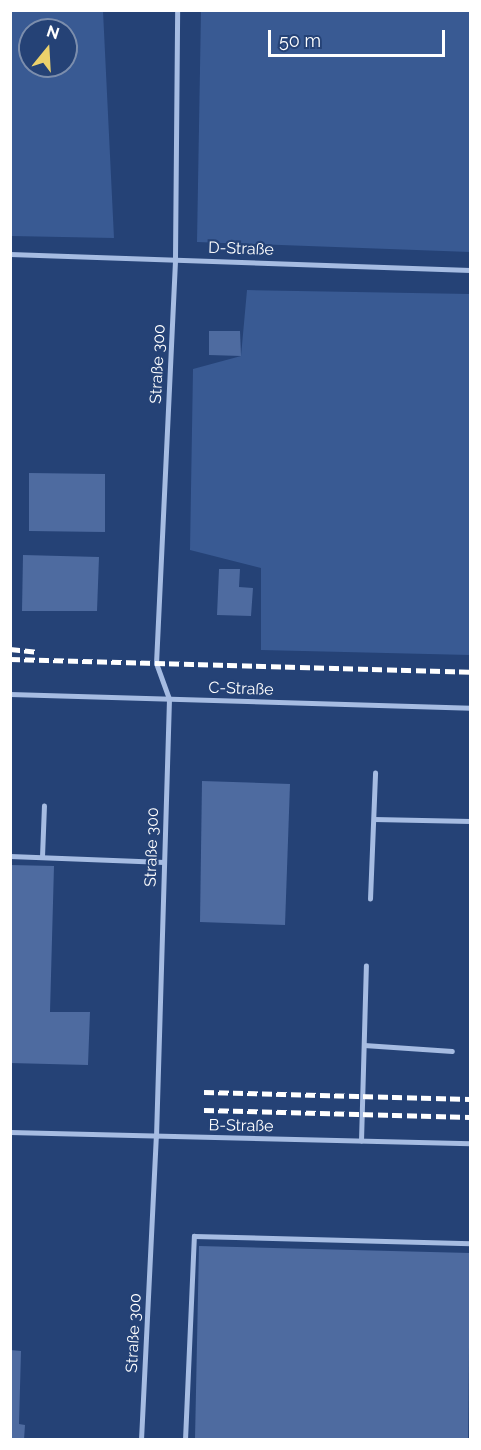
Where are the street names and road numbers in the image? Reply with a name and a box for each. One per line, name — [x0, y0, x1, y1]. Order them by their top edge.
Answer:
street label: D-Straße — [208, 238, 274, 260]
street label: Straße 300 — [146, 324, 170, 404]
street label: C-Straße — [208, 678, 274, 700]
street label: Straße 300 — [141, 807, 163, 887]
street label: B-Straße — [208, 1116, 274, 1136]
street label: Straße 300 — [122, 1293, 146, 1373]

